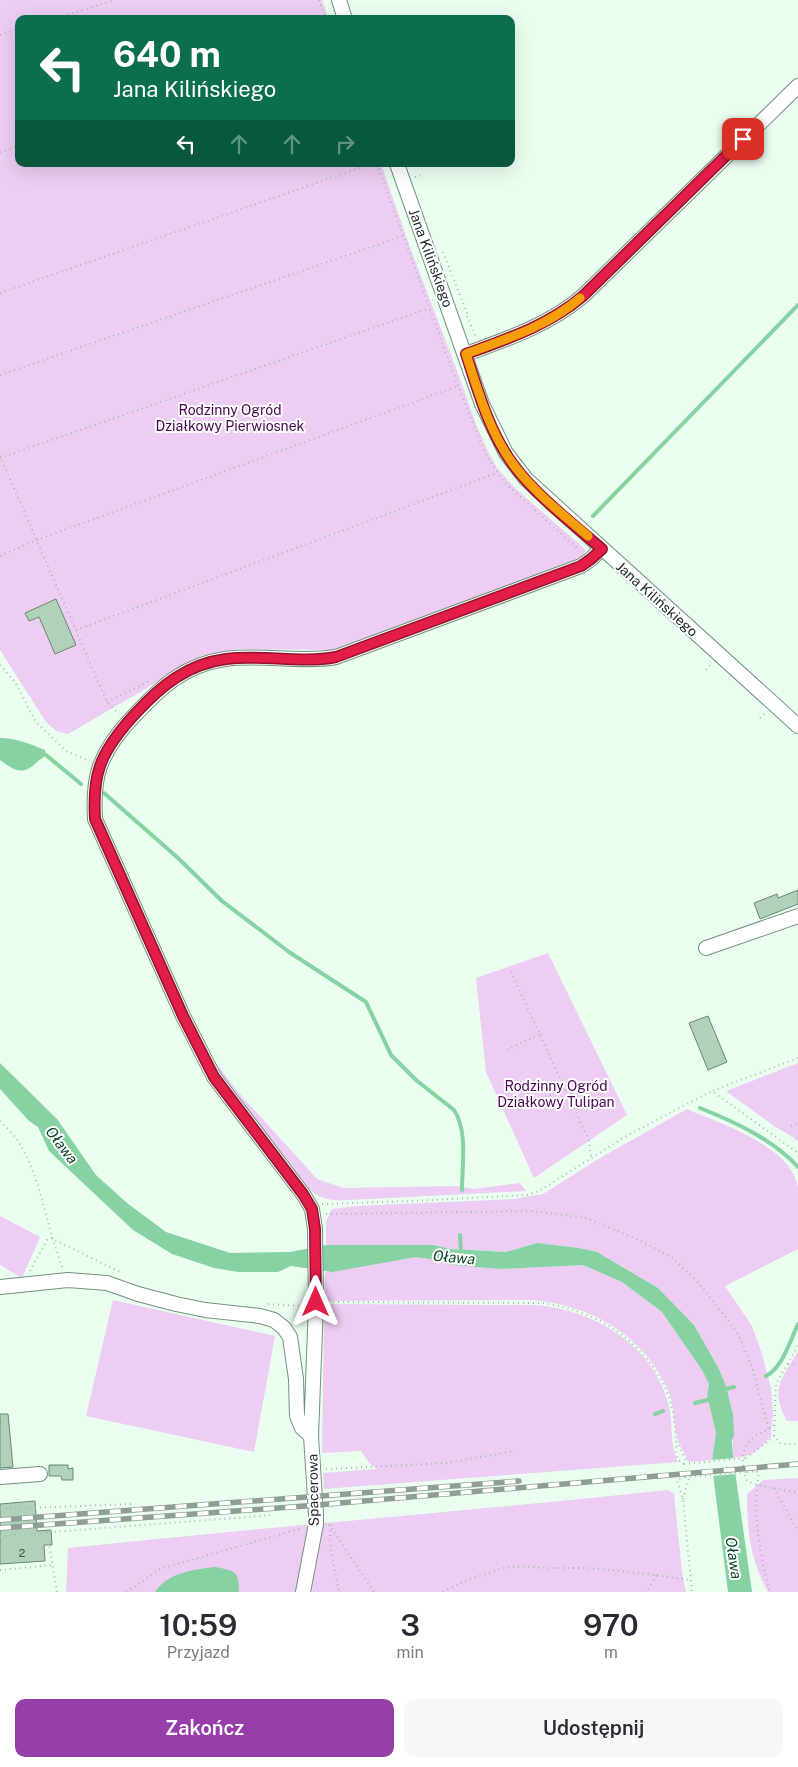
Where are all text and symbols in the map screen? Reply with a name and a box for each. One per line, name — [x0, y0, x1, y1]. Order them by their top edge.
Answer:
text: 640 m — [113, 34, 221, 75]
icon: left — [30, 35, 95, 100]
text: Jana Kilińskiego — [113, 76, 276, 102]
pin — [722, 118, 764, 160]
icon: arrive — [729, 125, 757, 153]
icon: left — [172, 130, 200, 158]
icon: ahead — [225, 130, 253, 158]
icon: ahead — [278, 130, 306, 158]
icon: right — [331, 130, 359, 158]
street label: Jana Kilińskiego — [406, 206, 456, 310]
park label: Rodzinny Ogród Działkowy Pierwiosnek — [156, 402, 305, 434]
street label: Jana Kilińskiego — [613, 558, 701, 640]
park label: Rodzinny Ogród Działkowy Tulipan — [497, 1078, 615, 1110]
water label: Oława — [42, 1123, 82, 1167]
water label: Oława — [432, 1247, 476, 1267]
position arrow — [289, 1275, 341, 1327]
street label: Spacerowa — [304, 1454, 322, 1526]
water label: Oława — [723, 1536, 745, 1580]
house number: 2 — [19, 1547, 26, 1559]
text: 10:59 — [159, 1607, 237, 1643]
text: 3 — [400, 1607, 420, 1643]
text: 970 — [583, 1607, 639, 1643]
text: Przyjazd — [167, 1643, 230, 1662]
text: min — [397, 1643, 424, 1662]
text: m — [604, 1643, 618, 1662]
button: Zakończ — [15, 1699, 394, 1757]
button: Udostępnij — [404, 1699, 783, 1757]

